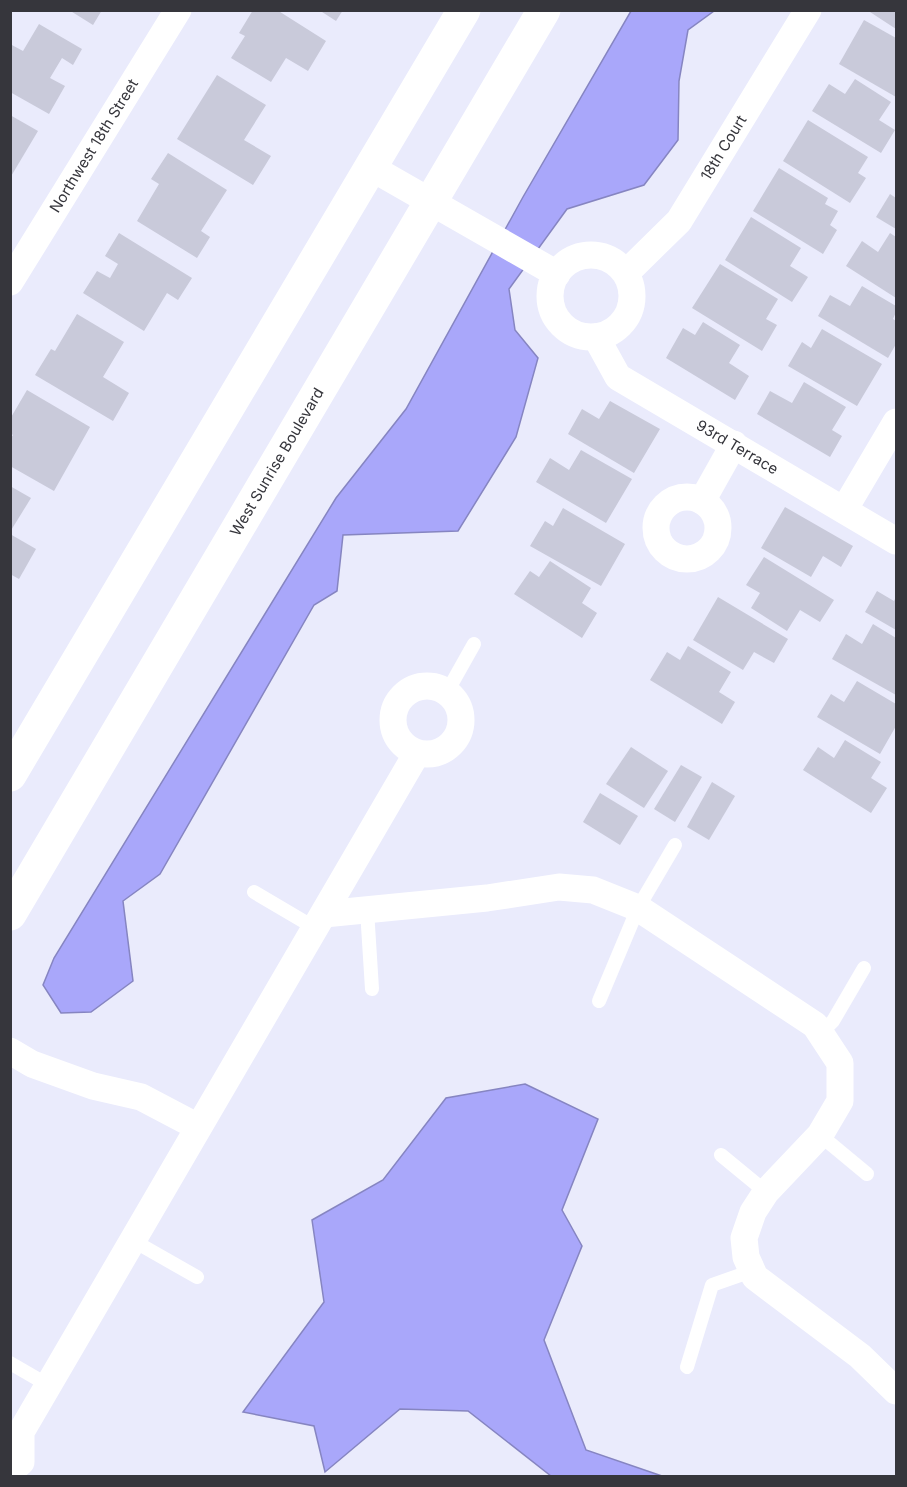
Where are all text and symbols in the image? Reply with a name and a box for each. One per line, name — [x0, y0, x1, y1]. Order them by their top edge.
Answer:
street label: Northwest 18th Street — [45, 75, 142, 216]
street label: 18th Court — [696, 111, 751, 184]
street label: West Sunrise Boulevard — [225, 384, 328, 539]
street label: 93rd Terrace — [693, 415, 782, 478]

